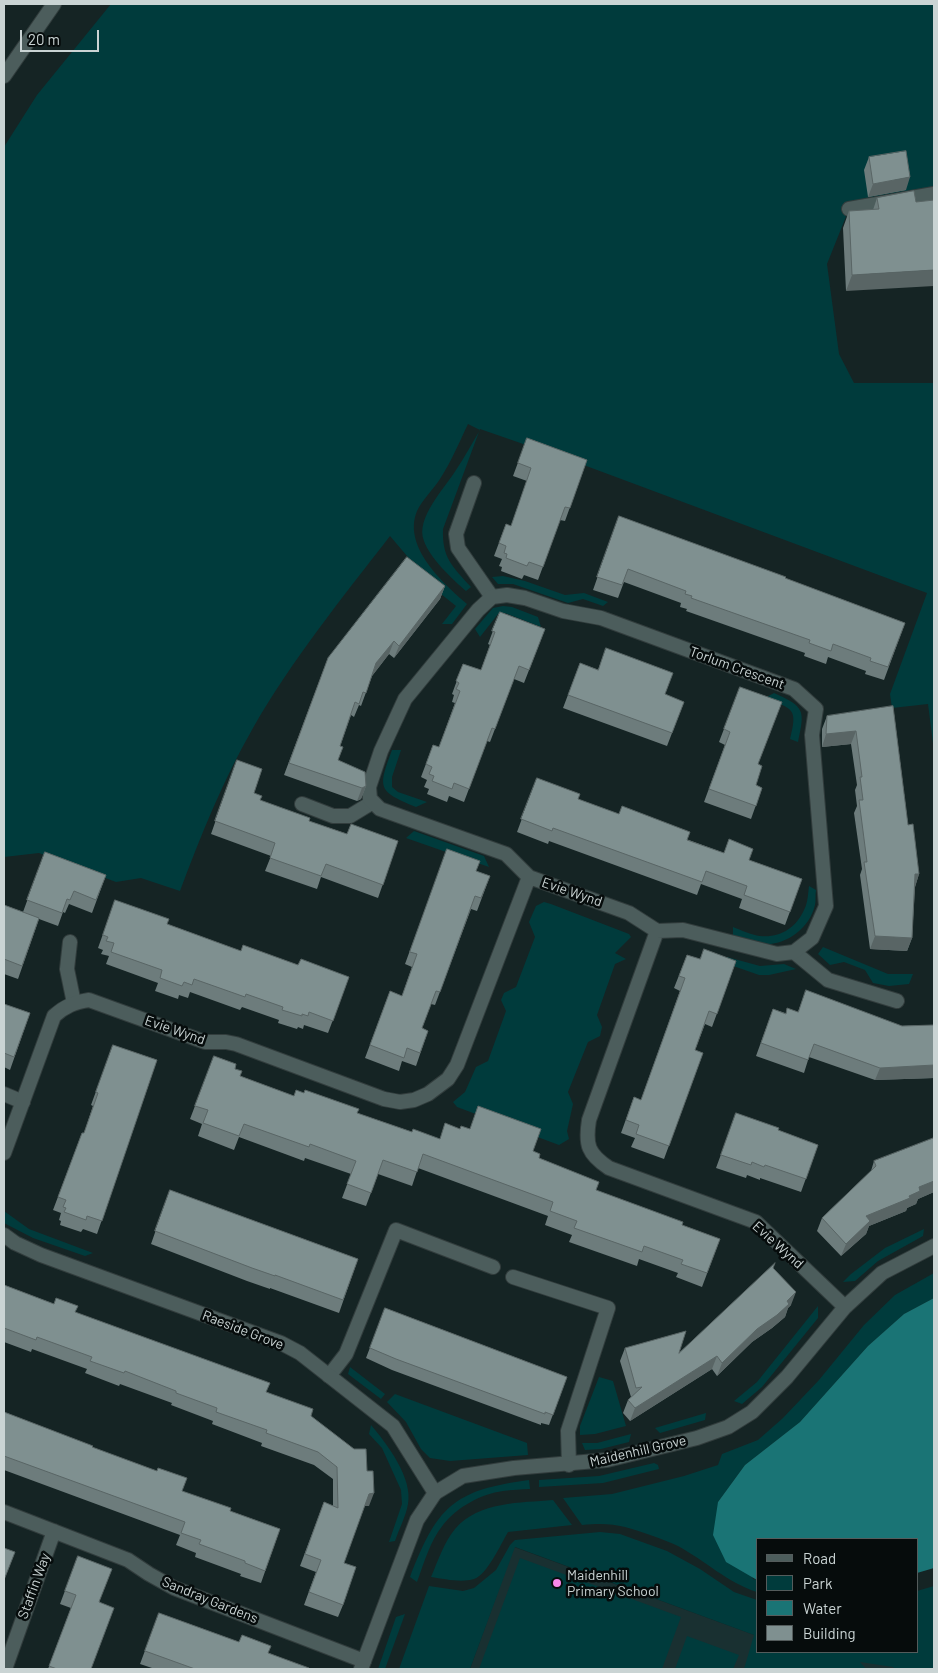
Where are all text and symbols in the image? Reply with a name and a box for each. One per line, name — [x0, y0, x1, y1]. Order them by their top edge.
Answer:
scale bar — [22, 20, 101, 52]
text: 20 m — [28, 30, 60, 48]
street label: Torlum Crescent — [687, 643, 787, 693]
street label: Evie Wynd — [540, 874, 604, 910]
street label: Evie Wynd — [143, 1012, 207, 1048]
street label: Evie Wynd — [749, 1218, 807, 1272]
street label: Raeside Grove — [200, 1307, 286, 1353]
street label: Maidenhill Grove — [588, 1432, 688, 1470]
legend — [756, 1538, 918, 1653]
text: Road — [803, 1549, 836, 1567]
street label: Staffin Way — [14, 1551, 54, 1621]
place label: Maidenhill Primary School — [567, 1567, 659, 1600]
street label: Sandray Gardens — [160, 1573, 260, 1627]
text: Park — [803, 1574, 832, 1592]
marker: Maidenhill Primary School — [551, 1577, 563, 1589]
text: Water — [803, 1599, 842, 1617]
text: Building — [803, 1624, 856, 1642]

